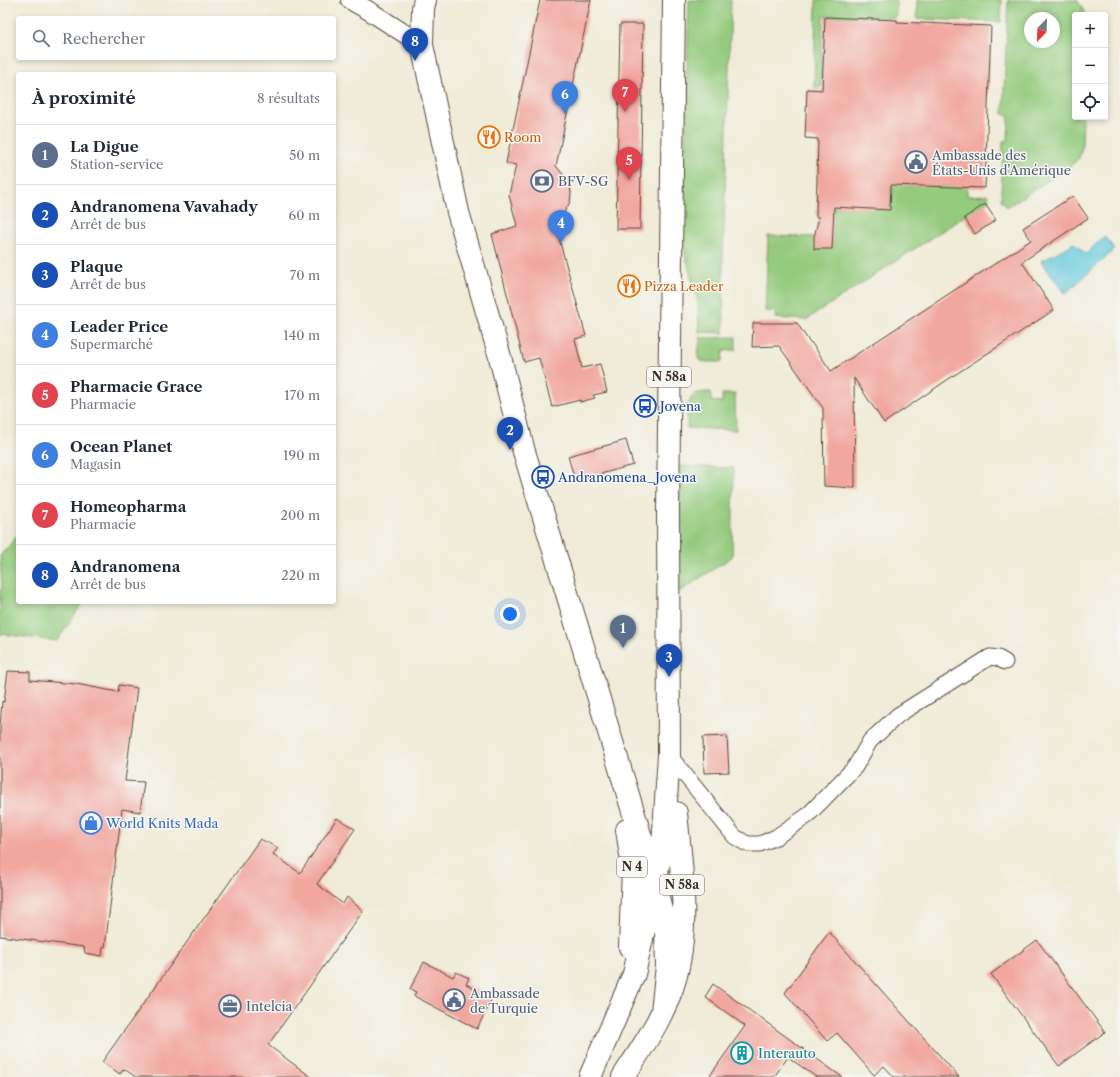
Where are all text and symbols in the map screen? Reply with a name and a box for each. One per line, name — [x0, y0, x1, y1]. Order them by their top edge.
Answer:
north arrow — [1024, 12, 1060, 48]
map controls — [1072, 12, 1108, 120]
button: + — [1072, 12, 1108, 48]
search box — [16, 16, 336, 60]
icon: search — [30, 27, 52, 49]
pin: 8 — [402, 28, 428, 61]
text: Rechercher — [62, 29, 145, 48]
button: − — [1072, 48, 1108, 84]
pin: 7 — [612, 79, 638, 112]
pin: 6 — [552, 81, 578, 114]
button: locate — [1072, 84, 1108, 120]
text: À proximité — [32, 88, 136, 108]
text: 8 résultats — [257, 90, 320, 106]
restaurant icon: Room — [476, 124, 502, 150]
place label: Room — [504, 129, 541, 145]
text: La Digue — [70, 137, 139, 156]
text: 1 — [42, 147, 48, 163]
text: 50 m — [289, 147, 320, 163]
pin: 5 — [616, 147, 642, 180]
place label: Ambassade des États-Unis d'Amérique — [931, 147, 1071, 178]
public building icon: Ambassade des États-Unis d'Amérique — [903, 149, 929, 175]
text: Station-service — [70, 156, 163, 172]
bank icon: BFV-SG — [529, 168, 555, 194]
place label: BFV-SG — [558, 173, 609, 189]
text: Andranomena Vavahady — [70, 197, 258, 216]
text: 2 — [41, 207, 49, 223]
text: 60 m — [289, 207, 320, 223]
pin: 4 — [548, 210, 574, 243]
text: Arrêt de bus — [70, 216, 146, 232]
text: Plaque — [70, 257, 123, 276]
text: 3 — [41, 267, 49, 283]
text: 70 m — [290, 267, 320, 283]
restaurant icon: Pizza Leader — [616, 273, 642, 299]
text: Arrêt de bus — [70, 276, 146, 292]
place label: Pizza Leader — [644, 278, 724, 294]
text: Leader Price — [70, 317, 168, 336]
text: 4 — [41, 327, 49, 343]
text: 140 m — [283, 327, 320, 343]
text: Supermarché — [70, 336, 153, 352]
road number: N 58a — [647, 367, 691, 387]
text: Pharmacie Grace — [70, 377, 202, 396]
text: 5 — [41, 387, 49, 403]
text: 170 m — [284, 387, 320, 403]
bus stop icon: Jovena — [632, 393, 658, 419]
text: Pharmacie — [70, 396, 136, 412]
place label: Jovena — [658, 398, 701, 414]
pin: 2 — [497, 417, 523, 450]
text: Ocean Planet — [70, 437, 172, 456]
text: 6 — [41, 447, 49, 463]
text: 190 m — [283, 447, 320, 463]
text: Magasin — [70, 456, 121, 472]
bus stop icon: Andranomena_Jovena — [530, 464, 556, 490]
place label: Andranomena_Jovena — [557, 469, 696, 485]
text: Homeopharma — [70, 497, 186, 516]
text: 7 — [42, 507, 48, 523]
text: 200 m — [280, 507, 320, 523]
text: Pharmacie — [70, 516, 136, 532]
text: Andranomena — [70, 557, 180, 576]
text: 8 — [41, 567, 49, 583]
text: 220 m — [281, 567, 320, 583]
text: Arrêt de bus — [70, 576, 146, 592]
your location — [500, 604, 520, 624]
pin: 1 — [610, 615, 636, 648]
pin: 3 — [656, 644, 682, 677]
shop icon: World Knits Mada — [78, 810, 104, 836]
place label: World Knits Mada — [105, 815, 219, 831]
road number: N 4 — [617, 857, 647, 877]
road number: N 58a — [660, 875, 704, 895]
place label: Ambassade de Turquie — [469, 985, 540, 1016]
public building icon: Ambassade de Turquie — [441, 987, 467, 1013]
office icon: Intelcia — [217, 993, 243, 1019]
place label: Intelcia — [246, 998, 293, 1014]
building icon: Interauto — [729, 1040, 755, 1066]
place label: Interauto — [758, 1045, 816, 1061]

